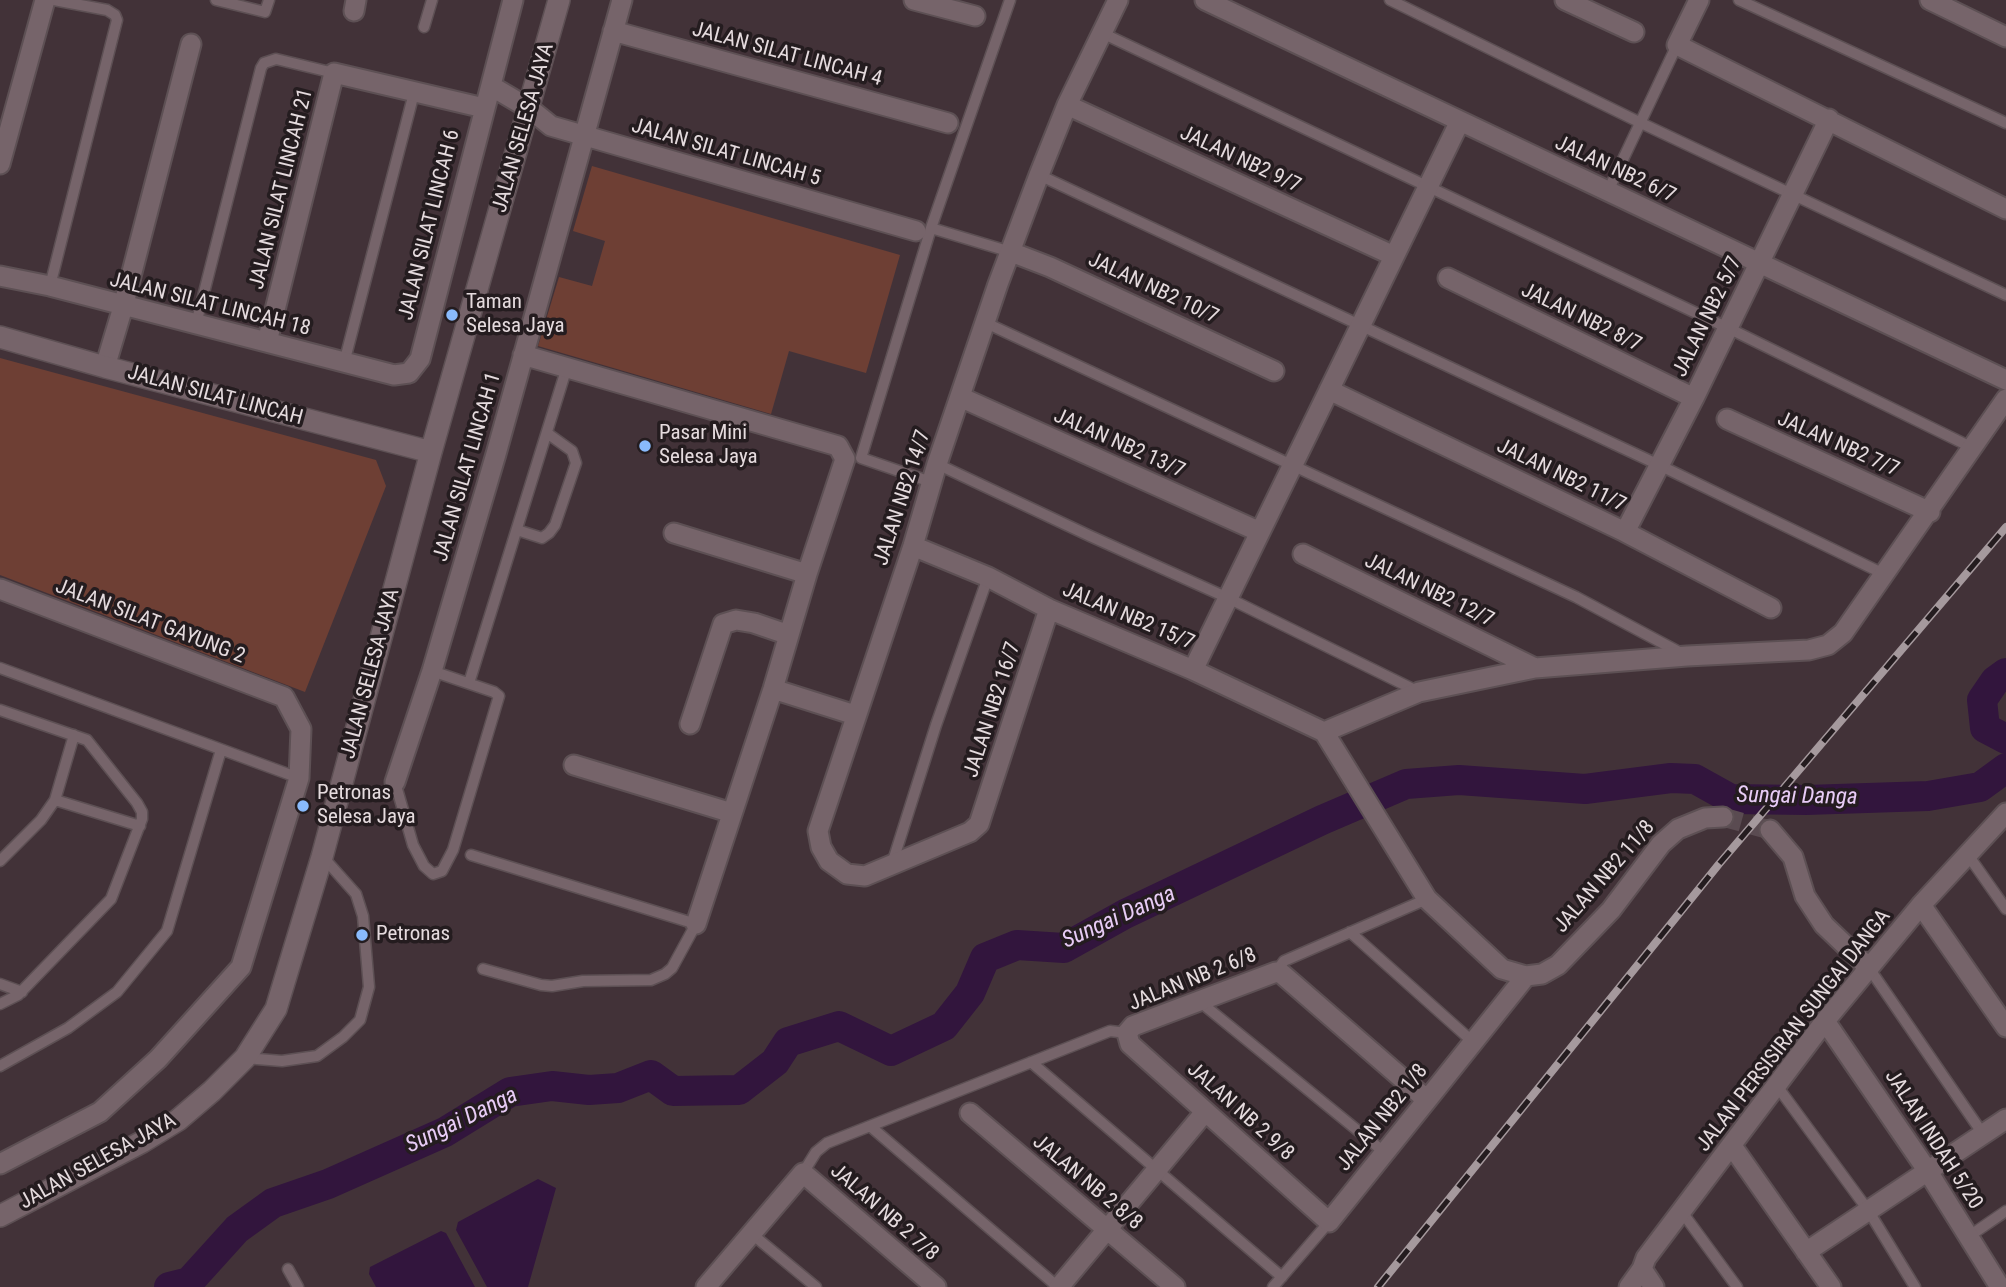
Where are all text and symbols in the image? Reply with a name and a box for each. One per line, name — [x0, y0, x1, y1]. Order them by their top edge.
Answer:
street label: JALAN SILAT LINCAH 4 — [689, 18, 885, 92]
street label: JALAN SELESA JAYA — [488, 40, 560, 216]
street label: JALAN SILAT LINCAH 21 — [245, 86, 319, 292]
street label: JALAN SILAT LINCAH 5 — [629, 114, 823, 192]
street label: JALAN NB2 9/7 — [1176, 121, 1304, 199]
street label: JALAN SILAT LINCAH 6 — [394, 127, 466, 323]
street label: JALAN NB2 6/7 — [1551, 131, 1679, 209]
street label: JALAN NB2 10/7 — [1084, 248, 1222, 330]
street label: JALAN NB2 5/7 — [1668, 253, 1748, 381]
street label: JALAN SILAT LINCAH 18 — [107, 268, 313, 342]
street label: JALAN NB2 8/7 — [1517, 278, 1645, 358]
place label: Taman Selesa Jaya — [466, 290, 565, 340]
marker: Taman Selesa Jaya — [444, 307, 460, 323]
street label: JALAN SILAT LINCAH — [125, 360, 305, 432]
street label: JALAN SILAT LINCAH 1 — [429, 370, 507, 564]
street label: JALAN NB2 13/7 — [1050, 404, 1188, 484]
street label: JALAN NB2 7/7 — [1773, 407, 1903, 483]
place label: Pasar Mini Selesa Jaya — [659, 421, 758, 471]
street label: JALAN NB2 14/7 — [869, 427, 937, 569]
street label: JALAN NB2 11/7 — [1492, 434, 1630, 518]
marker: Pasar Mini Selesa Jaya — [637, 438, 653, 454]
street label: JALAN NB2 12/7 — [1360, 549, 1498, 633]
street label: JALAN SILAT GAYUNG 2 — [52, 574, 248, 670]
street label: JALAN NB2 15/7 — [1058, 578, 1198, 656]
street label: JALAN SELESA JAYA — [336, 586, 406, 762]
street label: JALAN NB2 16/7 — [959, 639, 1027, 781]
place label: Petronas Selesa Jaya — [317, 781, 416, 831]
water label: Sungai Danga — [1736, 782, 1858, 812]
marker: Petronas Selesa Jaya — [295, 798, 311, 814]
street label: JALAN NB2 11/8 — [1549, 816, 1661, 938]
water label: Sungai Danga — [1058, 881, 1180, 955]
street label: JALAN PERSISIRAN SUNGAI DANGA — [1692, 905, 1896, 1157]
place label: Petronas — [376, 922, 450, 948]
marker: Petronas — [354, 927, 370, 943]
street label: JALAN NB 2 6/8 — [1126, 943, 1260, 1017]
street label: JALAN NB 2 9/8 — [1181, 1057, 1299, 1167]
street label: JALAN NB2 1/8 — [1332, 1059, 1434, 1177]
street label: JALAN INDAH 5/20 — [1879, 1066, 1987, 1214]
water label: Sungai Danga — [402, 1082, 522, 1160]
street label: JALAN SELESA JAYA — [15, 1109, 181, 1215]
street label: JALAN NB 2 8/8 — [1027, 1130, 1147, 1236]
street label: JALAN NB 2 7/8 — [825, 1159, 943, 1267]

